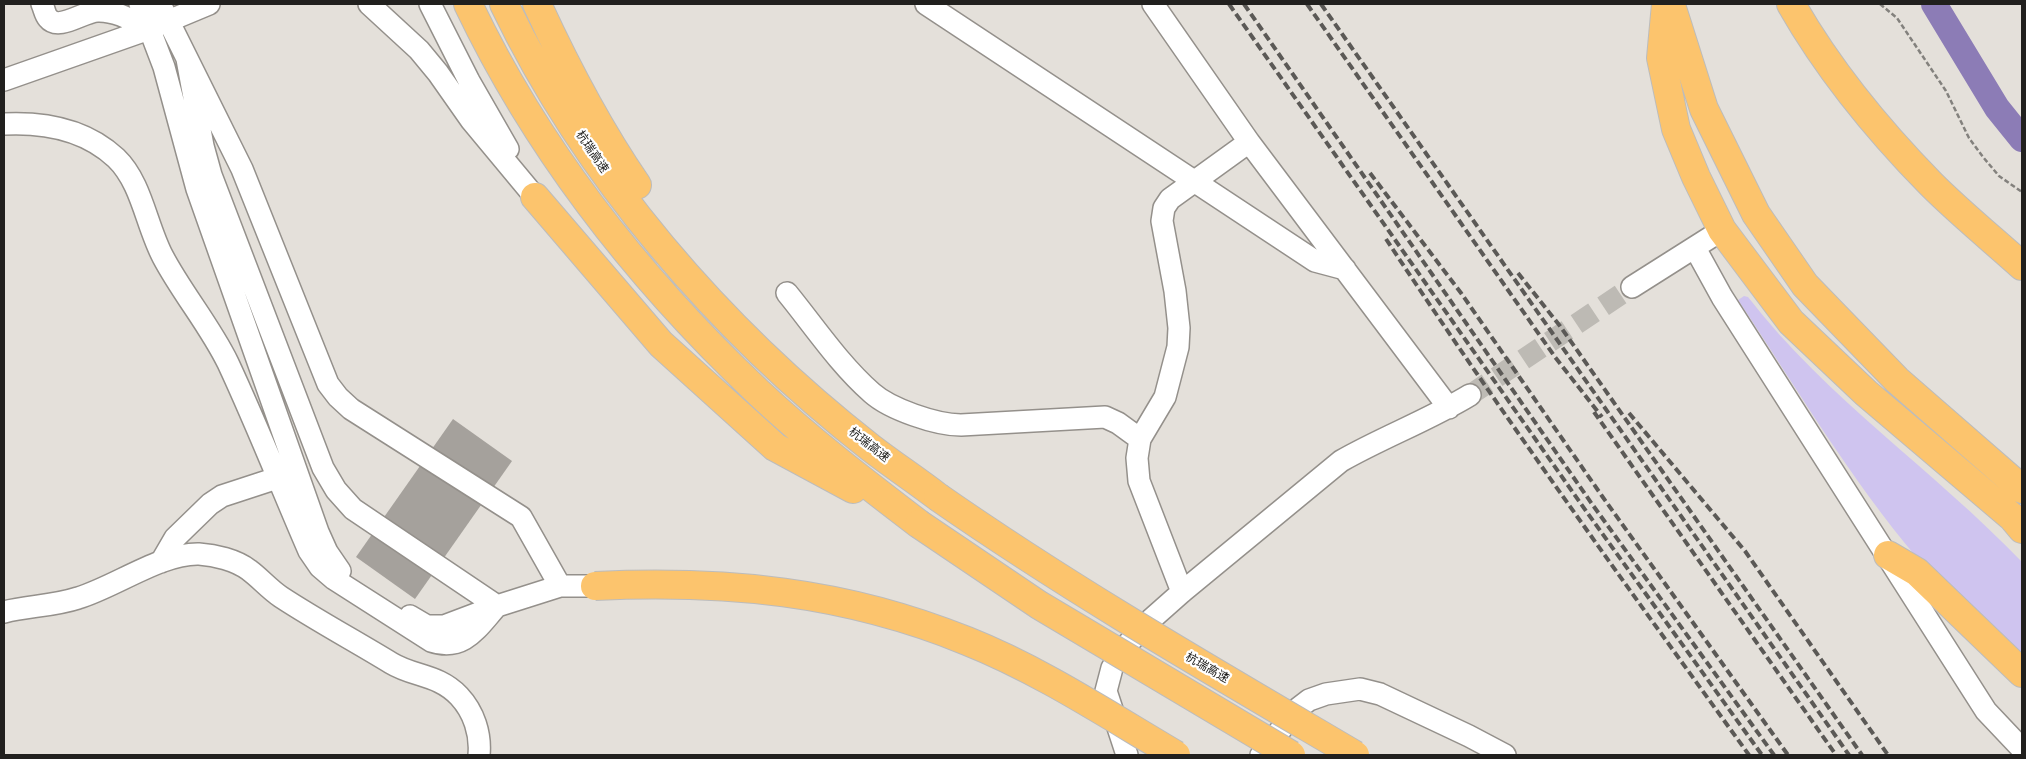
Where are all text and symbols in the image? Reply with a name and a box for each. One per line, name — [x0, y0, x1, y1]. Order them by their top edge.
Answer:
street label: 杭瑞高速 — [573, 128, 611, 176]
street label: 杭瑞高速 — [846, 425, 892, 465]
street label: 杭瑞高速 — [1183, 650, 1231, 686]

